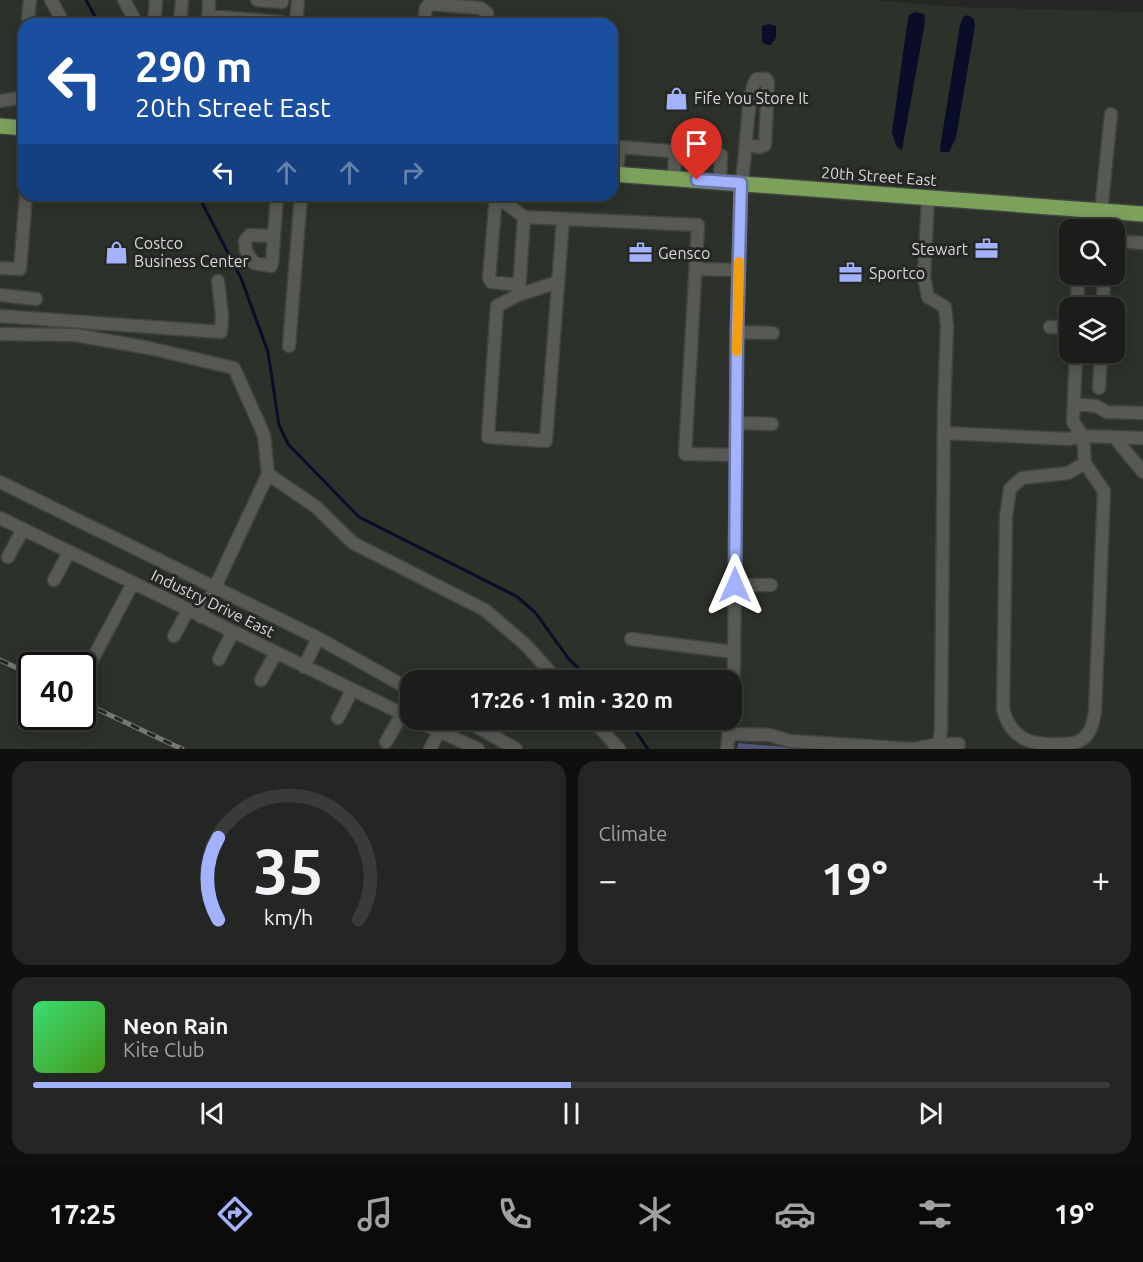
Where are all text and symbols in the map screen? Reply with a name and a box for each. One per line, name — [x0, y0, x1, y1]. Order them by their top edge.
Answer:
icon: left — [36, 42, 114, 120]
text: 290 m — [135, 43, 252, 90]
shop icon: Fife You Store It — [663, 85, 689, 111]
place label: Fife You Store It — [694, 89, 809, 107]
text: 20th Street East — [135, 92, 331, 122]
pin — [671, 118, 722, 180]
icon: arrive — [680, 127, 713, 160]
icon: left — [207, 156, 240, 189]
icon: ahead — [270, 156, 303, 189]
icon: ahead — [333, 156, 366, 189]
icon: right — [396, 156, 429, 189]
street label: 20th Street East — [821, 163, 938, 189]
map controls — [1059, 219, 1125, 363]
button: search — [1059, 219, 1125, 285]
place label: Costco Business Center — [134, 234, 249, 270]
office icon: Stewart — [973, 236, 999, 262]
shop icon: Costco Business Center — [103, 239, 129, 265]
office icon: Gensco — [627, 240, 653, 266]
place label: Stewart — [912, 240, 969, 258]
place label: Gensco — [658, 244, 710, 262]
office icon: Sportco — [838, 260, 864, 286]
place label: Sportco — [869, 264, 925, 282]
button: layers — [1059, 297, 1125, 363]
position arrow — [703, 553, 767, 617]
street label: Industry Drive East — [149, 565, 278, 641]
speed limit sign: 40 — [18, 652, 96, 730]
text: 17:26 · 1 min · 320 m — [469, 687, 673, 712]
text: Climate — [599, 822, 667, 845]
text: 35 — [254, 836, 324, 906]
text: 19° — [821, 853, 888, 904]
text: − — [599, 861, 617, 898]
text: + — [1091, 861, 1110, 898]
text: km/h — [264, 905, 313, 929]
text: Neon Rain — [123, 1013, 228, 1038]
text: Kite Club — [123, 1038, 205, 1061]
icon: previous — [196, 1097, 229, 1130]
icon: pause — [555, 1097, 588, 1130]
icon: next — [914, 1097, 947, 1130]
icon: directions — [214, 1193, 256, 1235]
icon: music — [354, 1193, 396, 1235]
icon: phone — [494, 1193, 536, 1235]
icon: climate — [634, 1193, 676, 1235]
icon: car — [774, 1193, 816, 1235]
icon: filters — [914, 1193, 956, 1235]
text: 17:25 — [49, 1199, 117, 1229]
text: 19° — [1054, 1199, 1094, 1229]

